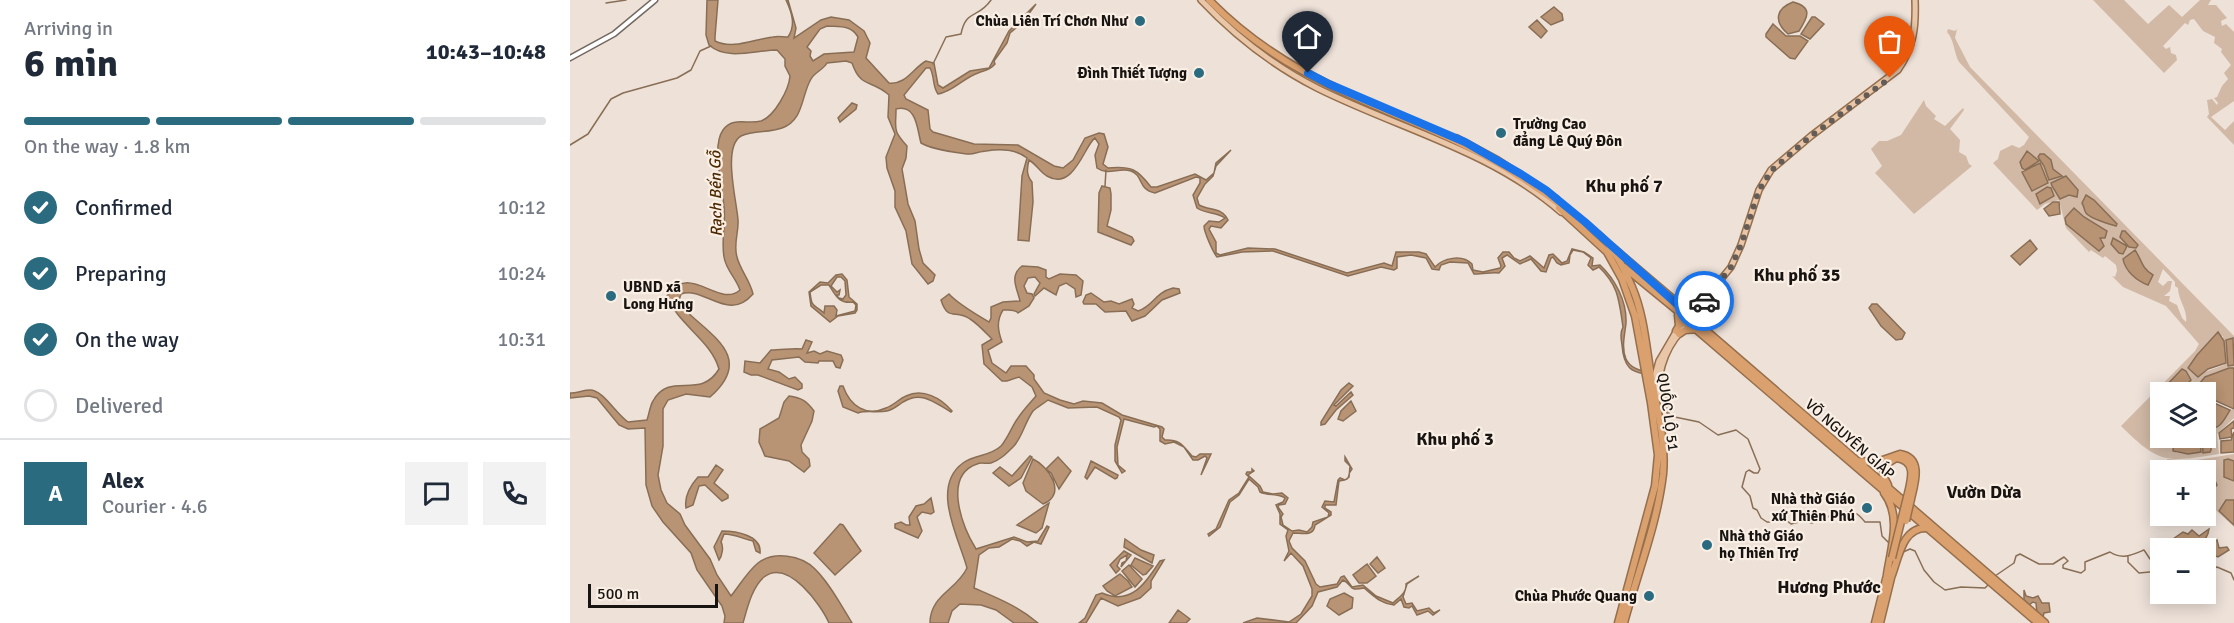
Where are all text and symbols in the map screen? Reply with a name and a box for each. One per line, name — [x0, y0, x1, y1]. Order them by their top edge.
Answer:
pin — [1282, 11, 1333, 73]
place label: Chùa Liên Trí Chơn Như — [976, 12, 1129, 30]
marker: Chùa Liên Trí Chơn Như — [1133, 14, 1147, 28]
text: Arriving in — [24, 16, 113, 41]
pin — [1864, 16, 1915, 78]
icon: home — [1291, 20, 1324, 53]
icon: bag — [1873, 25, 1906, 58]
text: 10:43–10:48 — [426, 38, 546, 65]
text: 6 min — [24, 39, 118, 87]
place label: Đình Thiết Tượng — [1077, 63, 1187, 82]
marker: Đình Thiết Tượng — [1192, 66, 1206, 80]
place label: Trường Cao đẳng Lê Quý Đôn — [1513, 115, 1622, 150]
marker: Trường Cao đẳng Lê Quý Đôn — [1494, 126, 1508, 140]
text: On the way · 1.8 km — [24, 134, 190, 159]
water label: Rạch Bến Gỗ — [705, 148, 727, 237]
district label: Khu phố 7 — [1585, 175, 1663, 197]
icon: check — [24, 191, 57, 224]
text: Confirmed — [75, 194, 173, 221]
text: 10:12 — [497, 195, 546, 220]
icon: check — [24, 257, 57, 290]
text: Preparing — [75, 260, 167, 287]
text: 10:24 — [497, 261, 546, 286]
district label: Khu phố 35 — [1753, 264, 1841, 286]
courier — [1674, 271, 1734, 331]
place label: UBND xã Long Hưng — [623, 278, 693, 313]
icon: car — [1688, 285, 1721, 318]
marker: UBND xã Long Hưng — [604, 289, 618, 303]
icon: check — [24, 323, 57, 356]
text: On the way — [75, 326, 179, 353]
text: 10:31 — [497, 327, 546, 352]
street label: QUỐC LỘ 51 — [1654, 371, 1685, 452]
map controls — [2150, 382, 2216, 604]
button: layers — [2150, 382, 2216, 448]
text: Delivered — [75, 392, 163, 419]
street label: VÕ NGUYÊN GIÁP — [1802, 394, 1899, 483]
district label: Khu phố 3 — [1416, 428, 1494, 450]
button: + — [2150, 460, 2216, 526]
button: chat — [405, 462, 468, 525]
button: phone — [483, 462, 546, 525]
text: Alex — [102, 467, 144, 494]
text: A — [48, 480, 63, 507]
district label: Vườn Dừa — [1946, 481, 2022, 503]
place label: Nhà thờ Giáo xứ Thiên Phú — [1771, 490, 1855, 525]
text: Courier · 4.6 — [102, 494, 208, 519]
marker: Nhà thờ Giáo xứ Thiên Phú — [1860, 501, 1874, 515]
place label: Nhà thờ Giáo họ Thiên Trợ — [1719, 527, 1803, 562]
marker: Nhà thờ Giáo họ Thiên Trợ — [1700, 538, 1714, 552]
button: − — [2150, 538, 2216, 604]
district label: Hương Phước — [1777, 576, 1881, 598]
scale bar — [588, 581, 718, 608]
text: 500 m — [597, 584, 639, 604]
place label: Chùa Phước Quang — [1515, 587, 1637, 605]
marker: Chùa Phước Quang — [1642, 589, 1656, 603]

